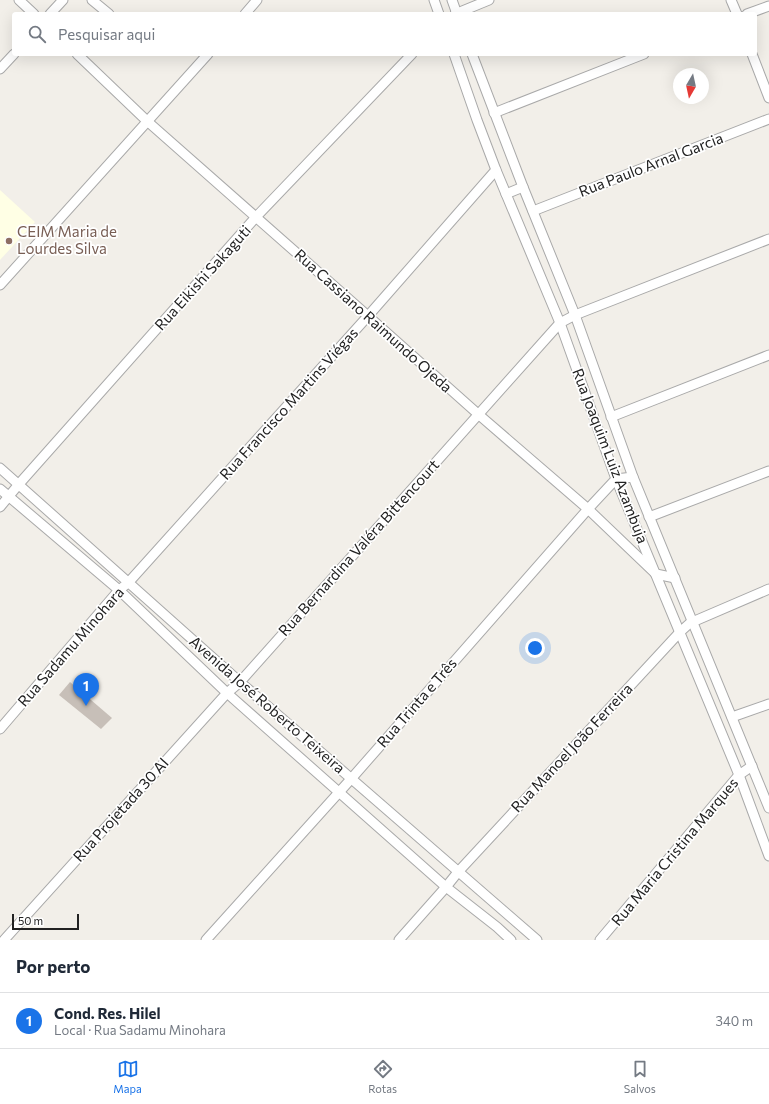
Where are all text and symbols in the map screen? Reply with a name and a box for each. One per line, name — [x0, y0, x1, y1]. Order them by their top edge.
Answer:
search box — [12, 12, 757, 56]
icon: search — [26, 23, 48, 45]
text: Pesquisar aqui — [58, 25, 155, 43]
north arrow — [673, 68, 709, 104]
street label: Rua Paulo Arnal Garcia — [576, 128, 726, 200]
street label: Rua Eikishi Sakaguti — [150, 221, 254, 334]
place label: CEIM Maria de Lourdes Silva — [17, 222, 117, 257]
marker: CEIM Maria de Lourdes Silva — [4, 236, 14, 246]
street label: Rua Cassiano Raimundo Ojeda — [291, 245, 456, 396]
street label: Rua Francisco Martins Viégas — [215, 324, 361, 483]
street label: Rua Joaquim Luiz Azambuja — [569, 366, 653, 546]
street label: Rua Bernardina Valéra Bittencourt — [274, 455, 442, 639]
street label: Rua Sadamu Minohara — [13, 583, 127, 710]
street label: Avenida José Roberto Teixeira — [186, 632, 349, 777]
your location — [525, 638, 545, 658]
street label: Rua Trinta e Três — [373, 654, 460, 751]
pin: 1 — [73, 673, 99, 706]
street label: Rua Manoel João Ferreira — [507, 679, 636, 815]
street label: Rua Projetada 30 AI — [69, 754, 172, 865]
street label: Rua Maria Cristina Marques — [607, 774, 742, 929]
scale bar — [12, 912, 79, 931]
text: 50 m — [18, 914, 43, 927]
text: Por perto — [16, 956, 91, 977]
text: Cond. Res. Hilel — [54, 1004, 161, 1022]
text: 1 — [26, 1013, 32, 1029]
text: 340 m — [715, 1013, 753, 1029]
text: Local · Rua Sadamu Minohara — [54, 1022, 226, 1038]
tab: Mapa — [113, 1058, 142, 1095]
tab: Rotas — [368, 1058, 397, 1095]
tab: Salvos — [624, 1058, 656, 1095]

